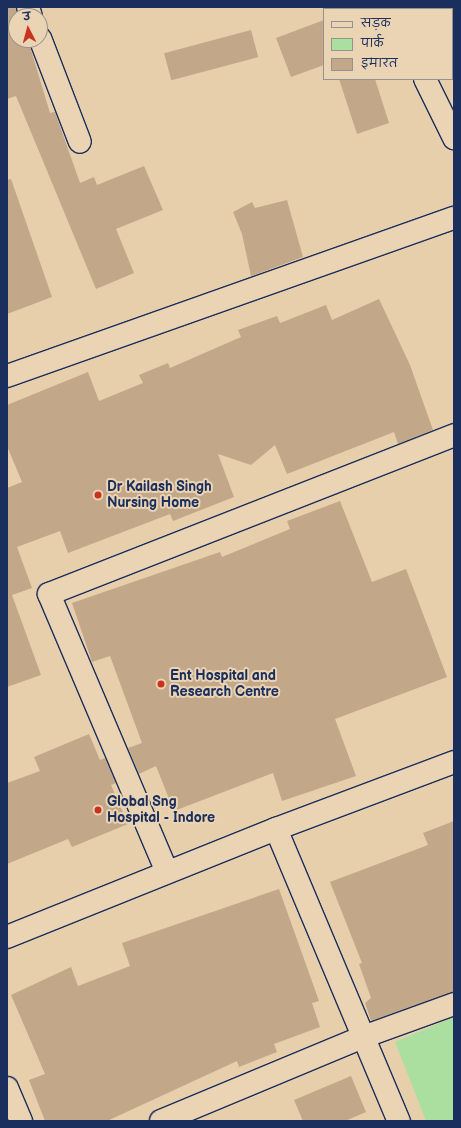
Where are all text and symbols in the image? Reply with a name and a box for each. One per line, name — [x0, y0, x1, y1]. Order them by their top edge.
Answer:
north arrow — [8, 8, 48, 48]
legend — [323, 8, 453, 80]
text: उ — [22, 10, 31, 23]
text: सड़क — [361, 16, 391, 31]
text: पार्क — [361, 36, 384, 51]
text: इमारत — [361, 56, 398, 71]
place label: Dr Kailash Singh Nursing Home — [107, 479, 212, 512]
marker: Dr Kailash Singh Nursing Home — [92, 489, 104, 501]
place label: Ent Hospital and Research Centre — [170, 668, 279, 700]
marker: Ent Hospital and Research Centre — [155, 678, 167, 690]
place label: Global Sng Hospital - Indore — [107, 794, 215, 826]
marker: Global Sng Hospital - Indore — [92, 804, 104, 816]

